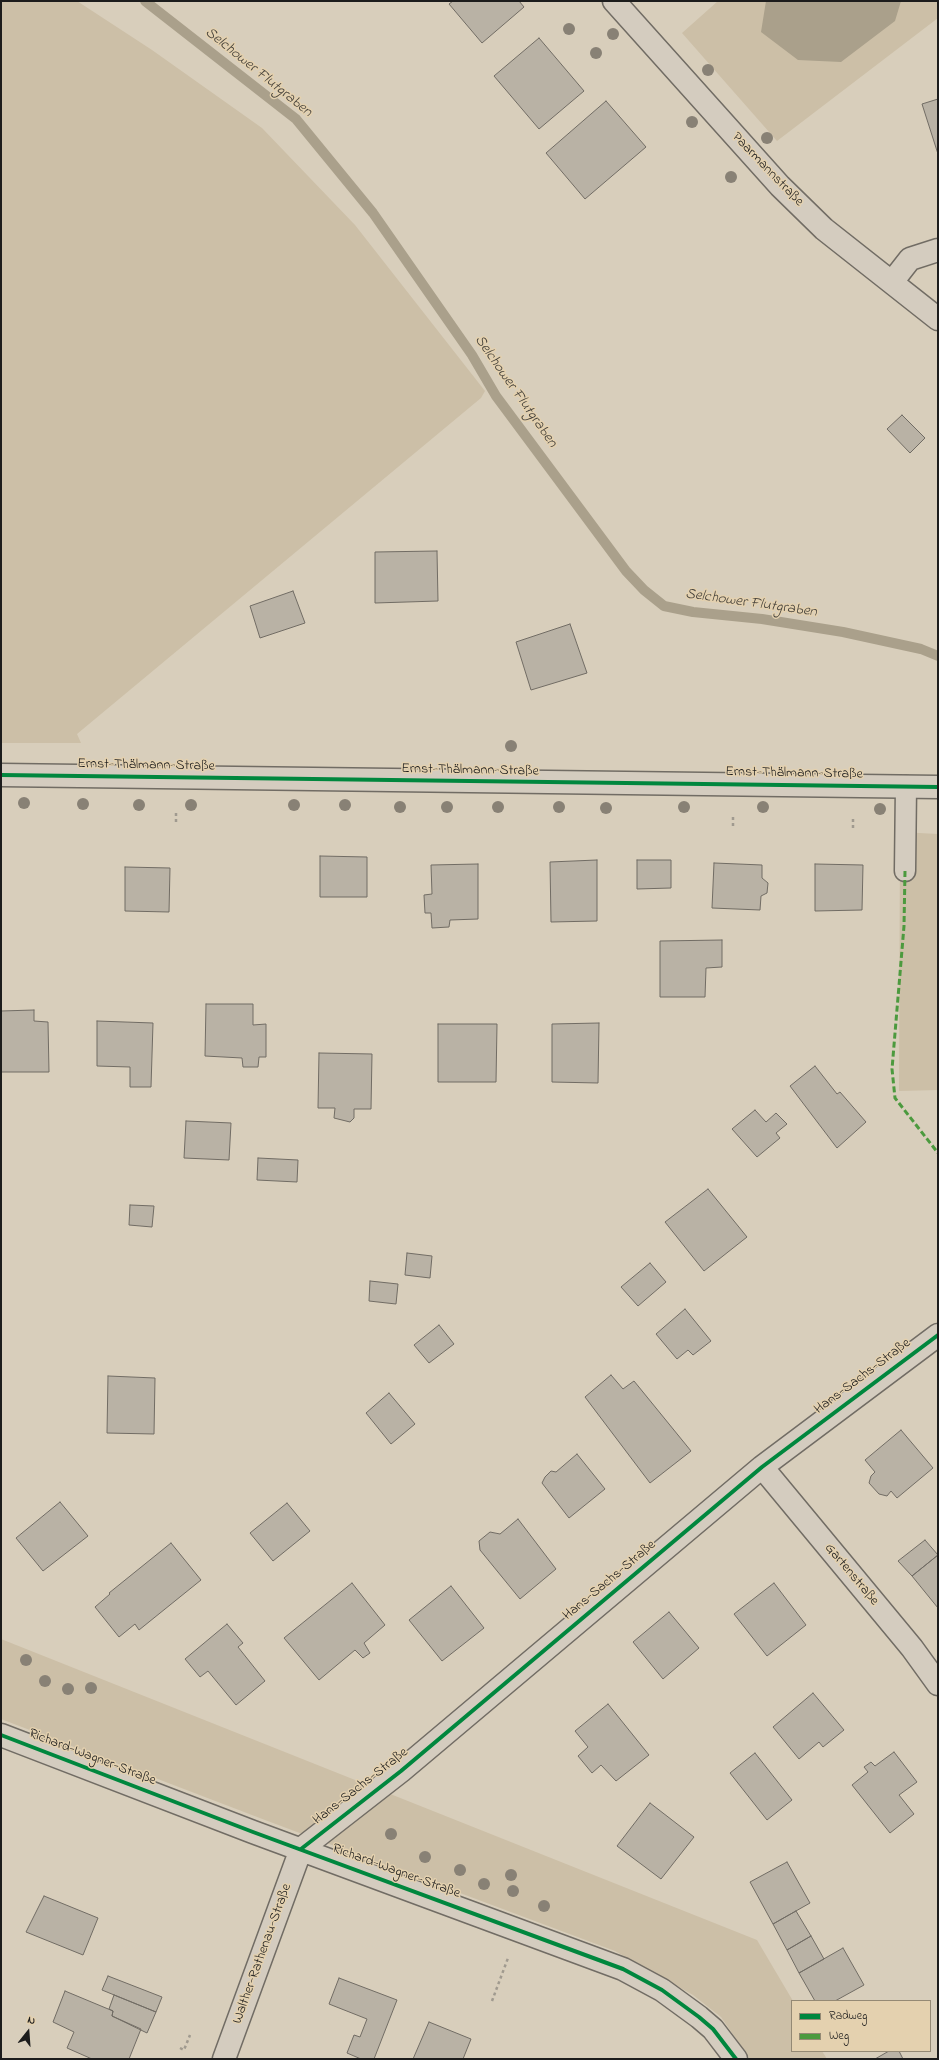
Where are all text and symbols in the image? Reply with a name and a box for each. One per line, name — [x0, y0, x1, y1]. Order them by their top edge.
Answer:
water label: Selchower Flutgraben — [201, 24, 315, 122]
street label: Paarmannstraße — [728, 130, 806, 210]
water label: Selchower Flutgraben — [470, 332, 560, 452]
water label: Selchower Flutgraben — [684, 586, 818, 622]
street label: Ernst-Thälmann-Straße — [77, 756, 215, 776]
street label: Ernst-Thälmann-Straße — [401, 761, 539, 781]
street label: Ernst-Thälmann-Straße — [725, 764, 863, 784]
street label: Hans-Sachs-Straße — [812, 1335, 914, 1419]
street label: Hans-Sachs-Straße — [560, 1537, 660, 1625]
street label: Gartenstraße — [820, 1541, 882, 1609]
street label: Richard-Wagner-Straße — [26, 1726, 158, 1790]
street label: Hans-Sachs-Straße — [310, 1745, 412, 1829]
street label: Richard-Wagner-Straße — [330, 1841, 462, 1903]
street label: Walther-Rathenau-Straße — [230, 1882, 296, 2026]
legend — [791, 2000, 931, 2052]
text: Radweg — [829, 2007, 868, 2025]
north arrow — [8, 2012, 48, 2052]
text: N — [26, 2012, 37, 2029]
text: Weg — [829, 2027, 849, 2045]

